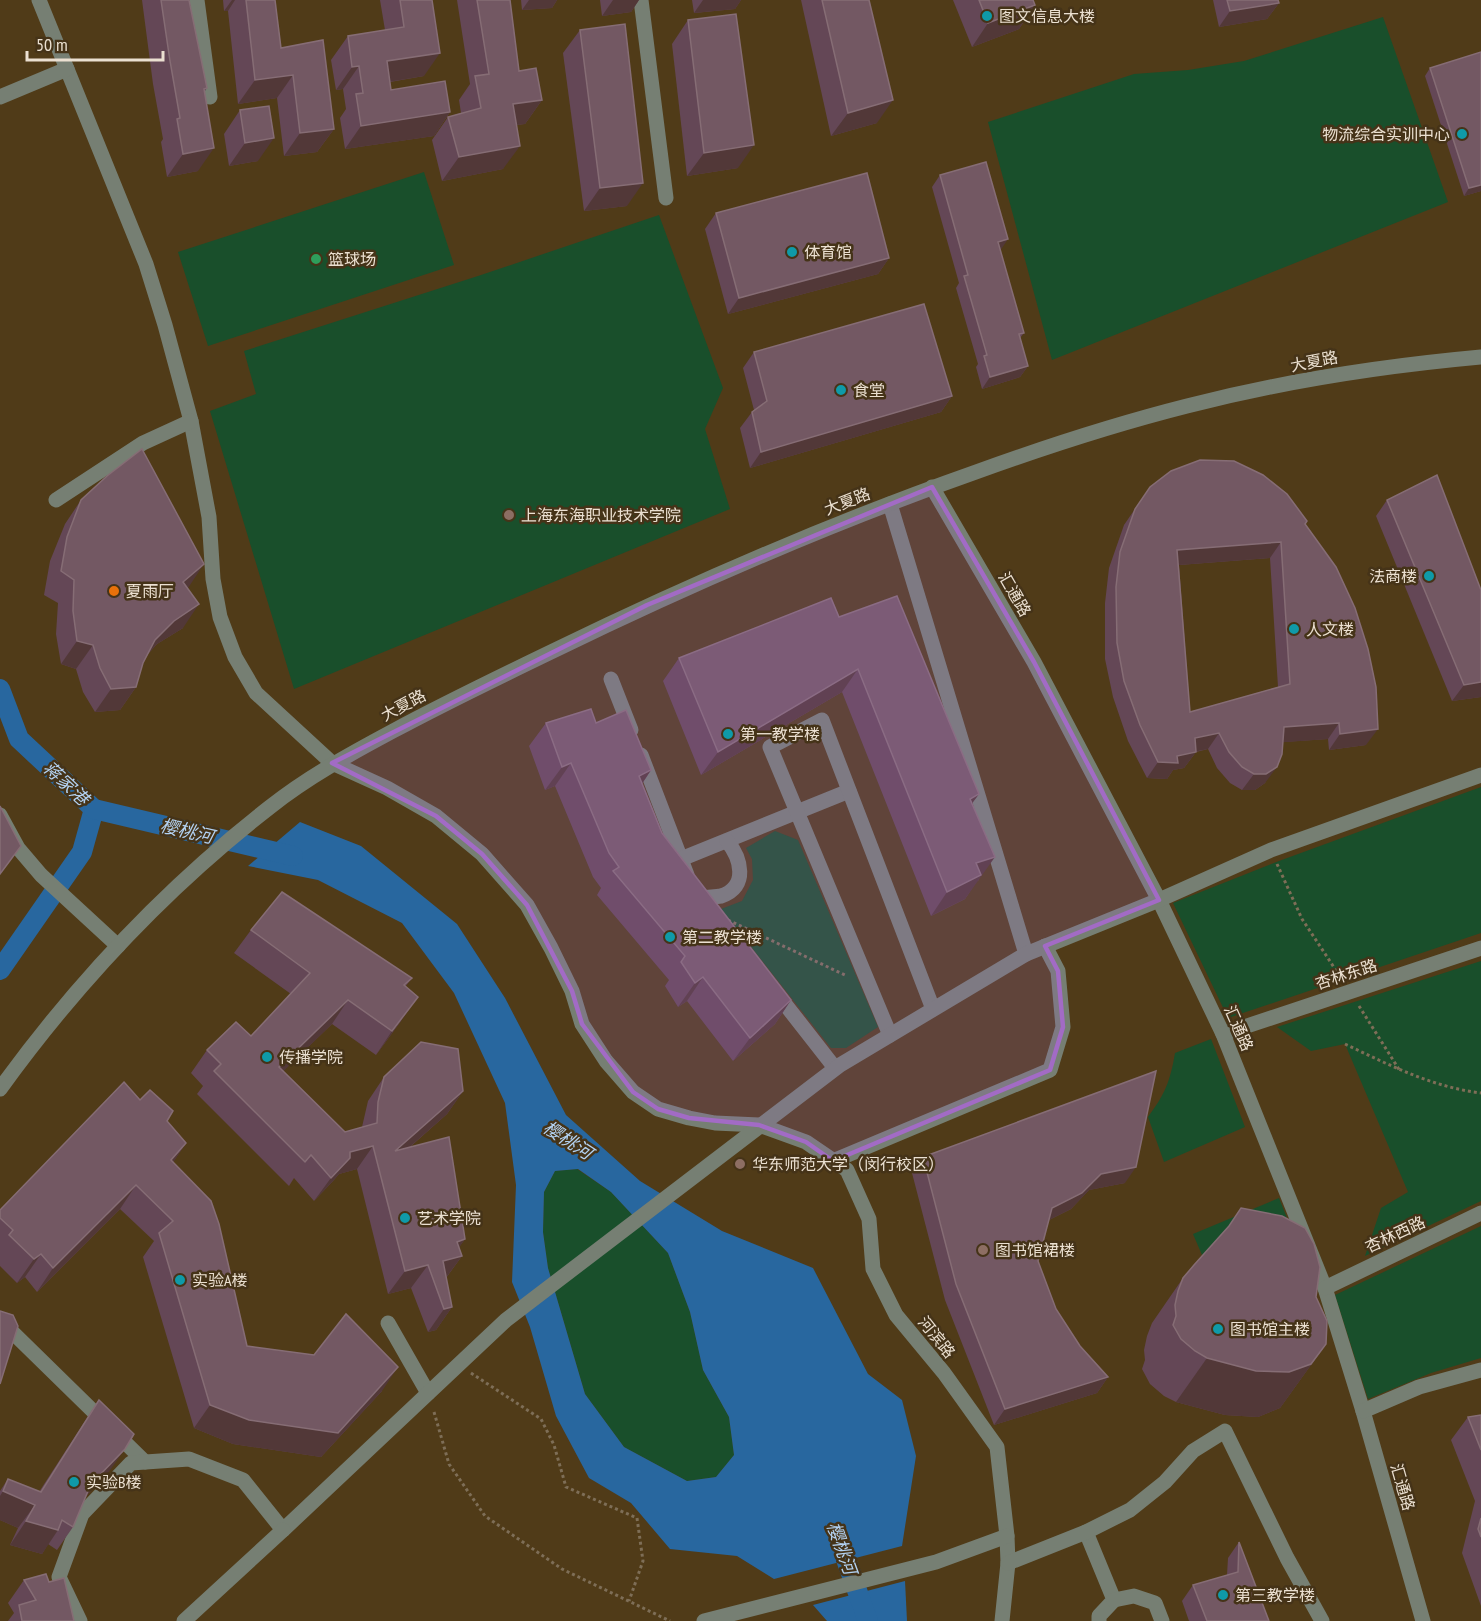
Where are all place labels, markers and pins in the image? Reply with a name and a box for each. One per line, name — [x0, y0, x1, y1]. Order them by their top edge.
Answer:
place label: 图文信息大楼 — [999, 6, 1095, 26]
marker: 图文信息大楼 — [980, 9, 994, 23]
place label: 物流综合实训中心 — [1322, 124, 1450, 144]
marker: 物流综合实训中心 — [1455, 127, 1469, 141]
place label: 体育馆 — [804, 242, 852, 262]
marker: 体育馆 — [785, 245, 799, 259]
place label: 篮球场 — [328, 249, 376, 269]
marker: 篮球场 — [309, 252, 323, 266]
place label: 食堂 — [853, 380, 885, 400]
marker: 食堂 — [834, 383, 848, 397]
place label: 上海东海职业技术学院 — [521, 505, 681, 525]
marker: 上海东海职业技术学院 — [502, 508, 516, 522]
place label: 法商楼 — [1369, 566, 1417, 586]
marker: 法商楼 — [1422, 569, 1436, 583]
place label: 夏雨厅 — [126, 581, 174, 601]
marker: 夏雨厅 — [107, 584, 121, 598]
place label: 人文楼 — [1306, 619, 1354, 639]
marker: 人文楼 — [1287, 622, 1301, 636]
place label: 第一教学楼 — [740, 724, 820, 744]
marker: 第一教学楼 — [721, 727, 735, 741]
place label: 第二教学楼 — [682, 927, 762, 947]
marker: 第二教学楼 — [663, 930, 677, 944]
place label: 传播学院 — [279, 1047, 343, 1067]
marker: 传播学院 — [260, 1050, 274, 1064]
place label: 华东师范大学（闵行校区） — [752, 1154, 944, 1174]
marker: 华东师范大学（闵行校区） — [733, 1157, 747, 1171]
place label: 艺术学院 — [417, 1208, 481, 1228]
marker: 艺术学院 — [398, 1211, 412, 1225]
place label: 图书馆裙楼 — [995, 1240, 1075, 1260]
marker: 图书馆裙楼 — [976, 1243, 990, 1257]
place label: 实验A楼 — [192, 1270, 248, 1290]
marker: 实验A楼 — [173, 1273, 187, 1287]
place label: 图书馆主楼 — [1230, 1319, 1310, 1339]
marker: 图书馆主楼 — [1211, 1322, 1225, 1336]
place label: 实验B楼 — [86, 1472, 142, 1492]
marker: 实验B楼 — [67, 1475, 81, 1489]
place label: 第三教学楼 — [1235, 1585, 1315, 1605]
marker: 第三教学楼 — [1216, 1588, 1230, 1602]

